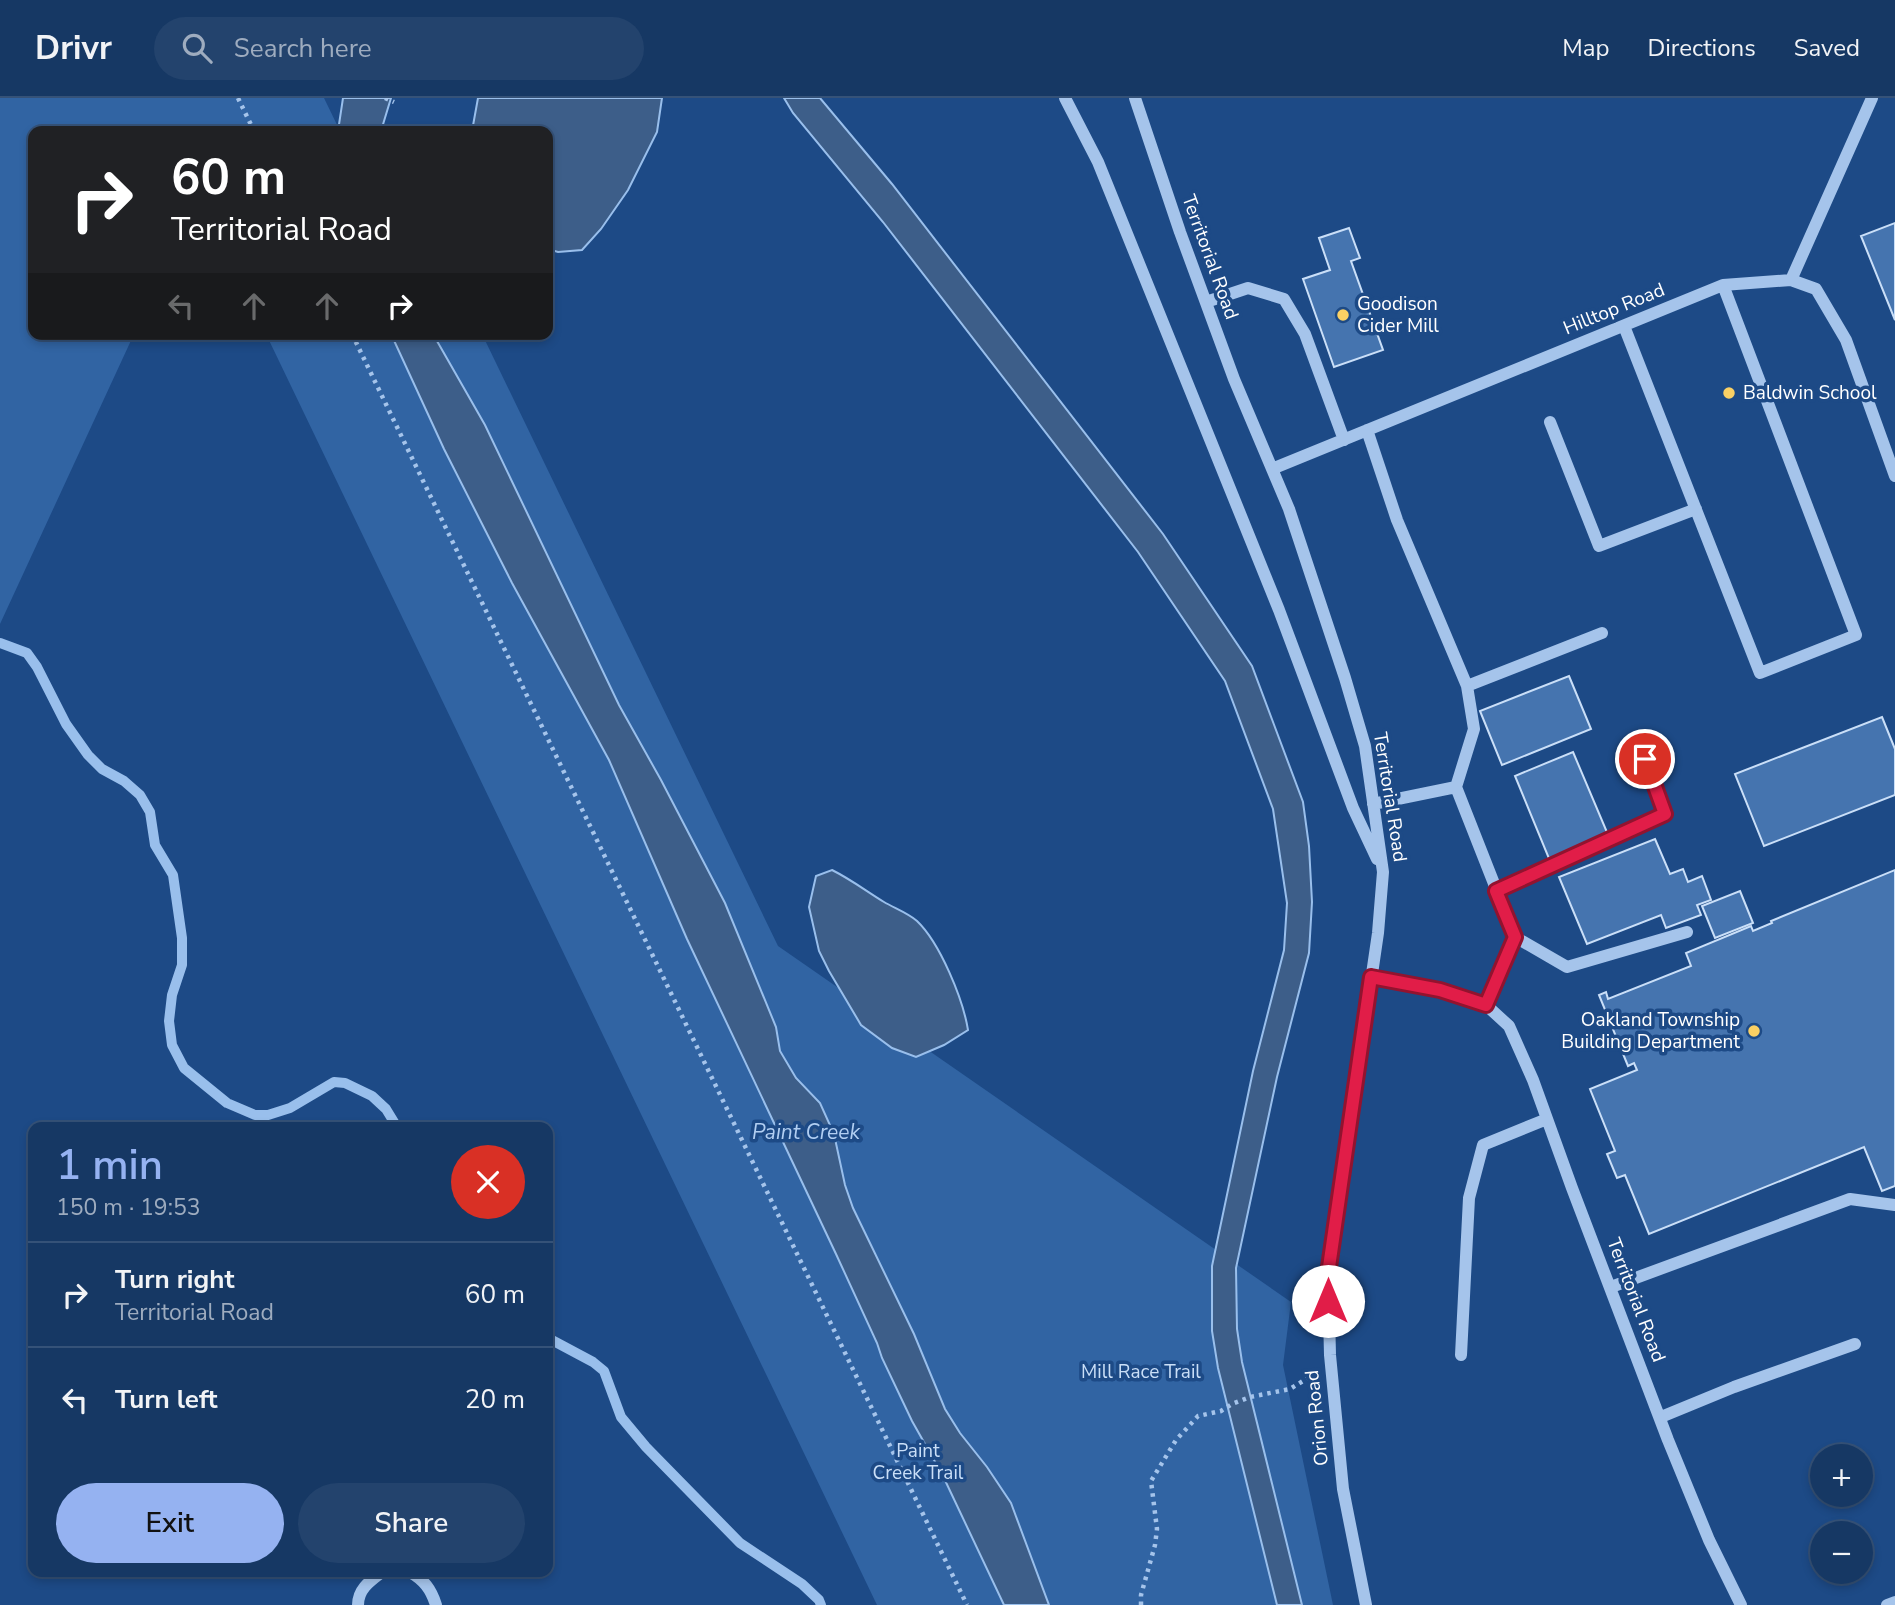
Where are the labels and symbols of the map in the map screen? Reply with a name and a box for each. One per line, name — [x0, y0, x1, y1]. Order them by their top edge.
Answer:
street label: Territorial Road — [1175, 191, 1245, 323]
street label: Hilltop Road — [1559, 277, 1669, 341]
place label: Goodison Cider Mill — [1357, 291, 1439, 339]
marker: Goodison Cider Mill — [1335, 307, 1351, 323]
place label: Baldwin School — [1743, 380, 1877, 406]
marker: Baldwin School — [1721, 385, 1737, 401]
pin — [1615, 729, 1675, 789]
street label: Territorial Road — [1367, 730, 1413, 864]
place label: Oakland Township Building Department — [1561, 1007, 1740, 1055]
marker: Oakland Township Building Department — [1746, 1023, 1762, 1039]
water label: Paint Creek — [752, 1118, 860, 1146]
street label: Territorial Road — [1600, 1234, 1672, 1366]
position arrow — [1291, 1264, 1365, 1338]
park label: Mill Race Trail — [1081, 1359, 1201, 1385]
street label: Orion Road — [1299, 1369, 1335, 1467]
park label: Paint Creek Trail — [873, 1438, 964, 1486]

